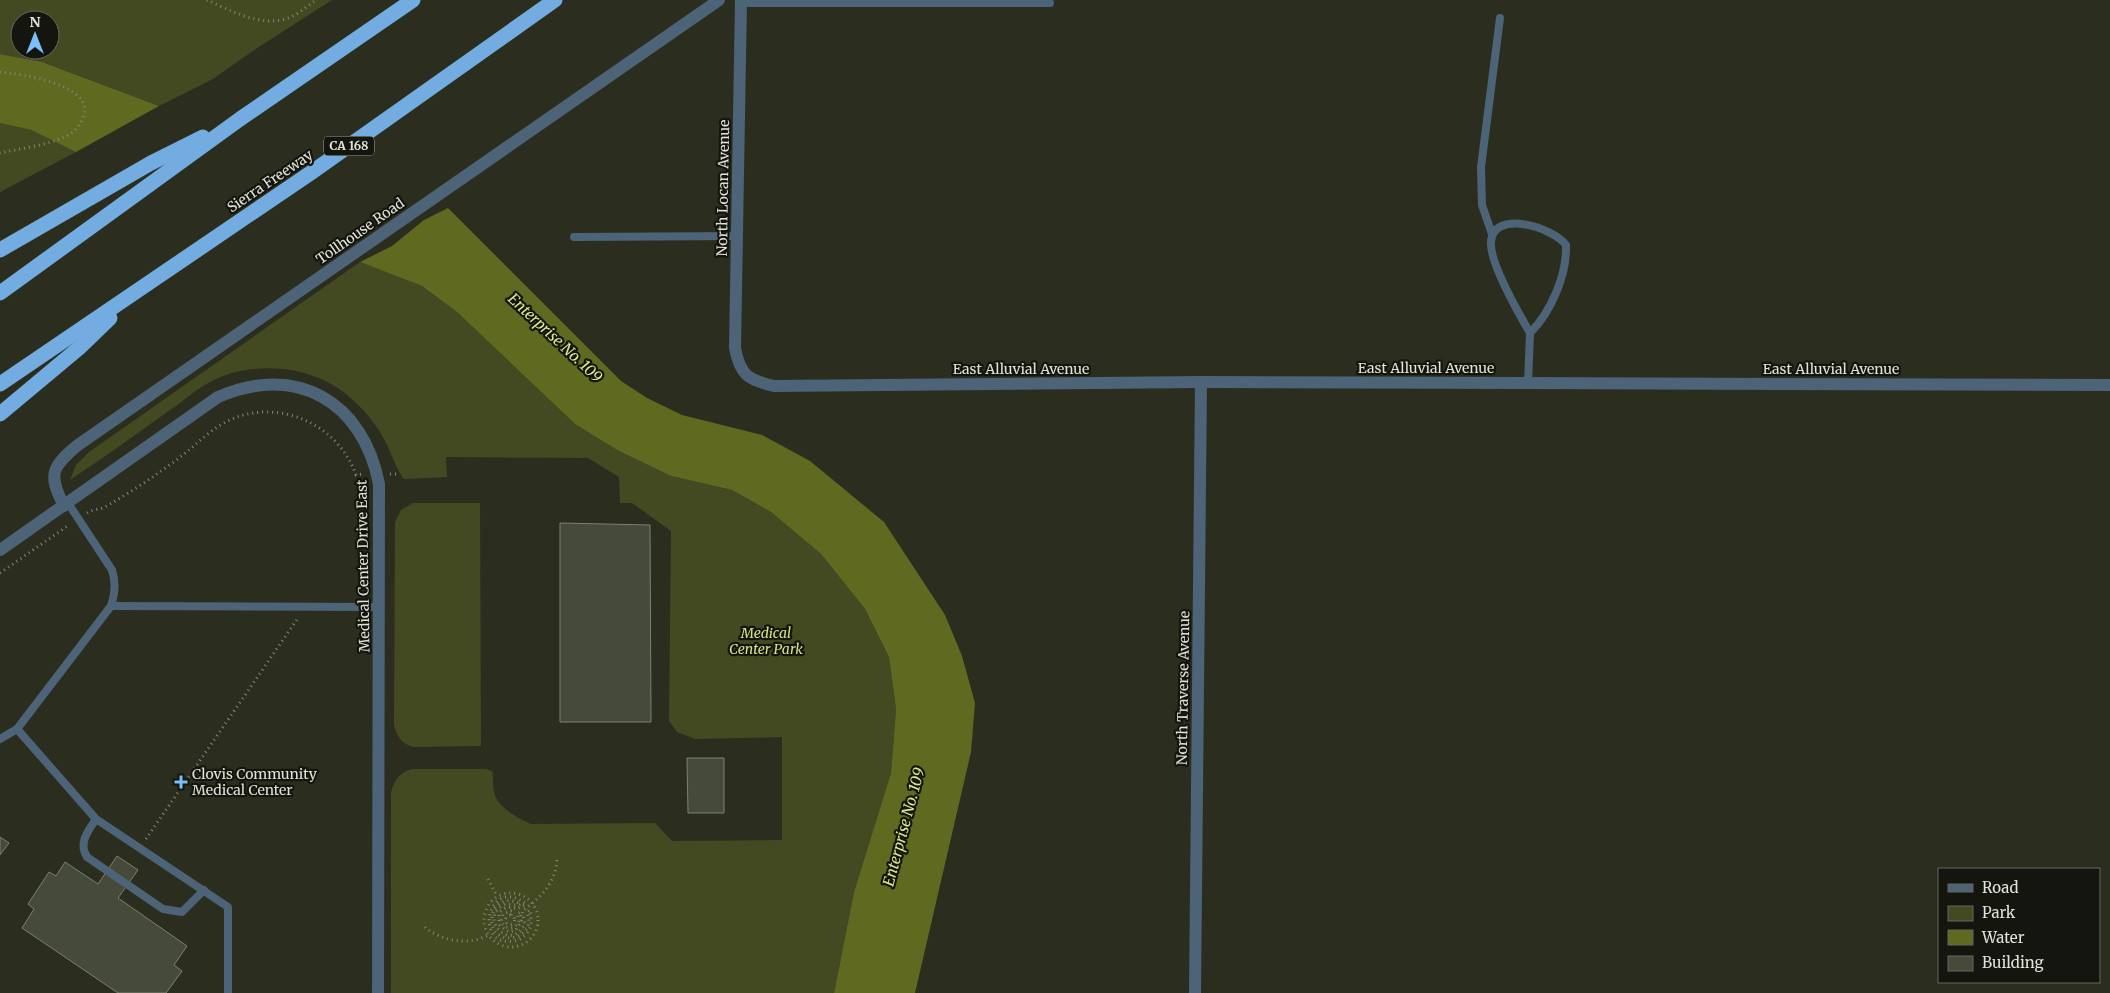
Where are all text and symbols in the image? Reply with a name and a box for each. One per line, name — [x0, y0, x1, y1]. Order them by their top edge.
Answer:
north arrow — [10, 10, 60, 60]
text: N — [29, 13, 41, 31]
street label: North Locan Avenue — [713, 119, 733, 257]
road number: CA 168 — [324, 136, 374, 156]
street label: Sierra Freeway — [224, 145, 317, 216]
street label: Tollhouse Road — [312, 194, 408, 268]
water label: Enterprise No. 109 — [504, 289, 607, 386]
street label: East Alluvial Avenue — [1358, 359, 1494, 377]
street label: East Alluvial Avenue — [953, 360, 1089, 378]
street label: East Alluvial Avenue — [1763, 360, 1899, 378]
street label: Medical Center Drive East — [352, 479, 374, 653]
street label: North Traverse Avenue — [1173, 611, 1193, 765]
park label: Medical Center Park — [729, 624, 803, 658]
place label: Clovis Community Medical Center — [192, 765, 318, 799]
water label: Enterprise No. 109 — [879, 765, 929, 888]
marker: Clovis Community Medical Center — [174, 775, 188, 789]
legend — [1938, 868, 2100, 983]
text: Road — [1982, 878, 2018, 897]
text: Park — [1982, 903, 2016, 922]
text: Water — [1981, 928, 2025, 947]
text: Building — [1982, 953, 2044, 972]

